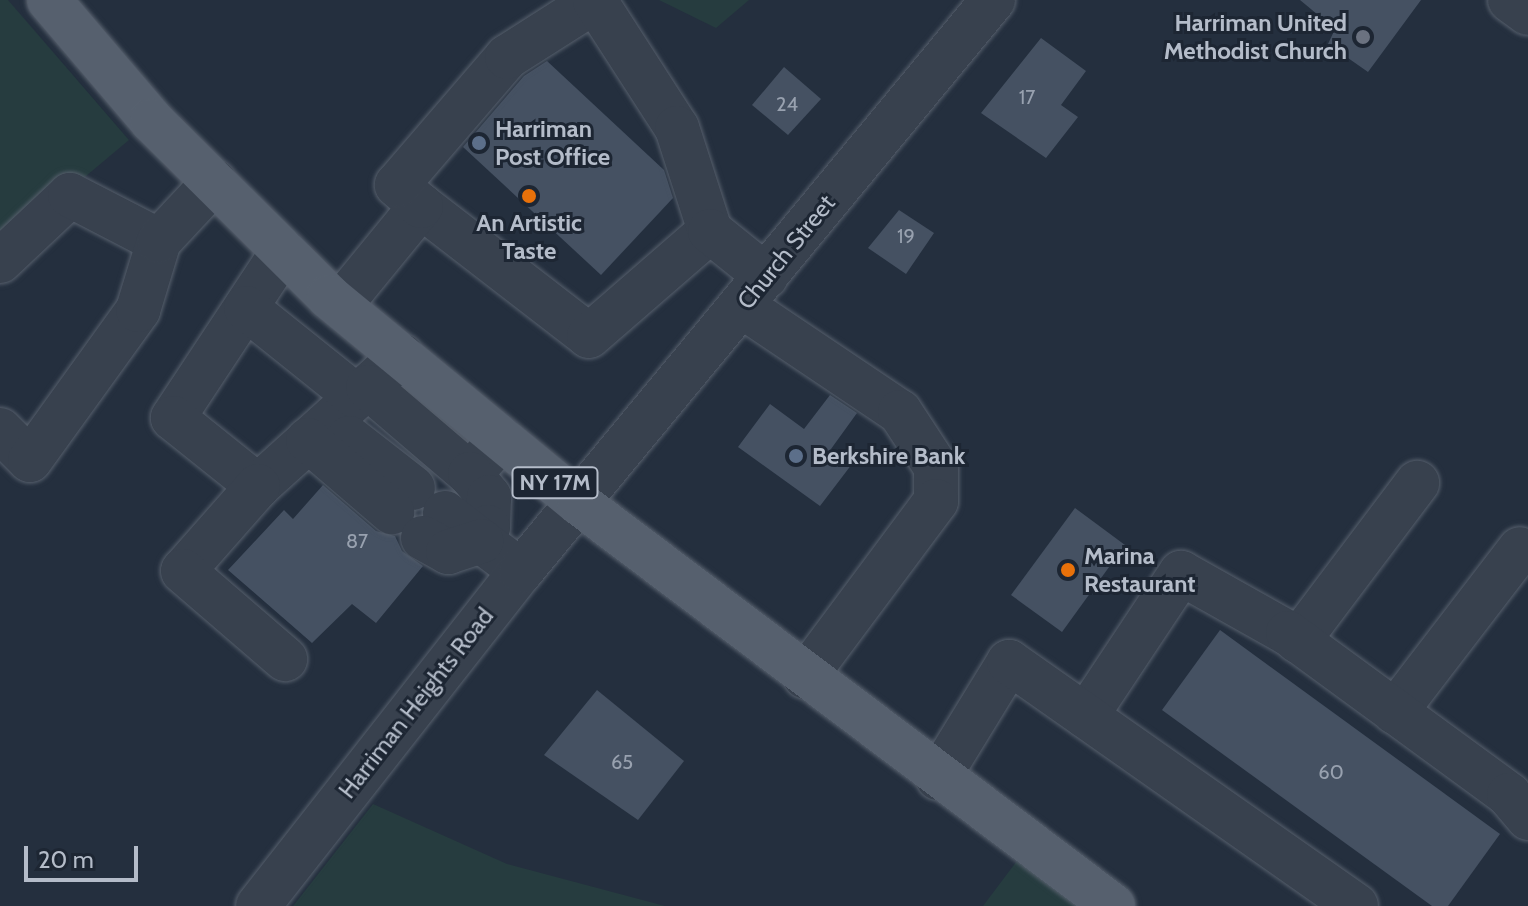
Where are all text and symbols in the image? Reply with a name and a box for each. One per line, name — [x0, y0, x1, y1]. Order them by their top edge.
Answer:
place label: Harriman United Methodist Church — [1164, 9, 1347, 65]
marker: Harriman United Methodist Church — [1354, 28, 1372, 46]
house number: 17 — [1019, 85, 1035, 109]
house number: 24 — [776, 92, 798, 116]
place label: Harriman Post Office — [495, 115, 610, 171]
marker: Harriman Post Office — [470, 134, 488, 152]
marker: An Artistic Taste — [520, 187, 538, 205]
street label: Church Street — [731, 189, 841, 315]
place label: An Artistic Taste — [476, 209, 582, 265]
house number: 19 — [897, 224, 915, 248]
place label: Berkshire Bank — [812, 442, 965, 470]
marker: Berkshire Bank — [787, 447, 805, 465]
road number: NY 17M — [511, 465, 599, 501]
house number: 87 — [346, 529, 368, 553]
place label: Marina Restaurant — [1084, 542, 1196, 598]
marker: Marina Restaurant — [1059, 561, 1077, 579]
street label: Harriman Heights Road — [333, 602, 499, 804]
house number: 65 — [611, 750, 633, 774]
house number: 60 — [1318, 760, 1344, 784]
scale bar — [28, 830, 142, 880]
text: 20 m — [38, 845, 94, 874]

